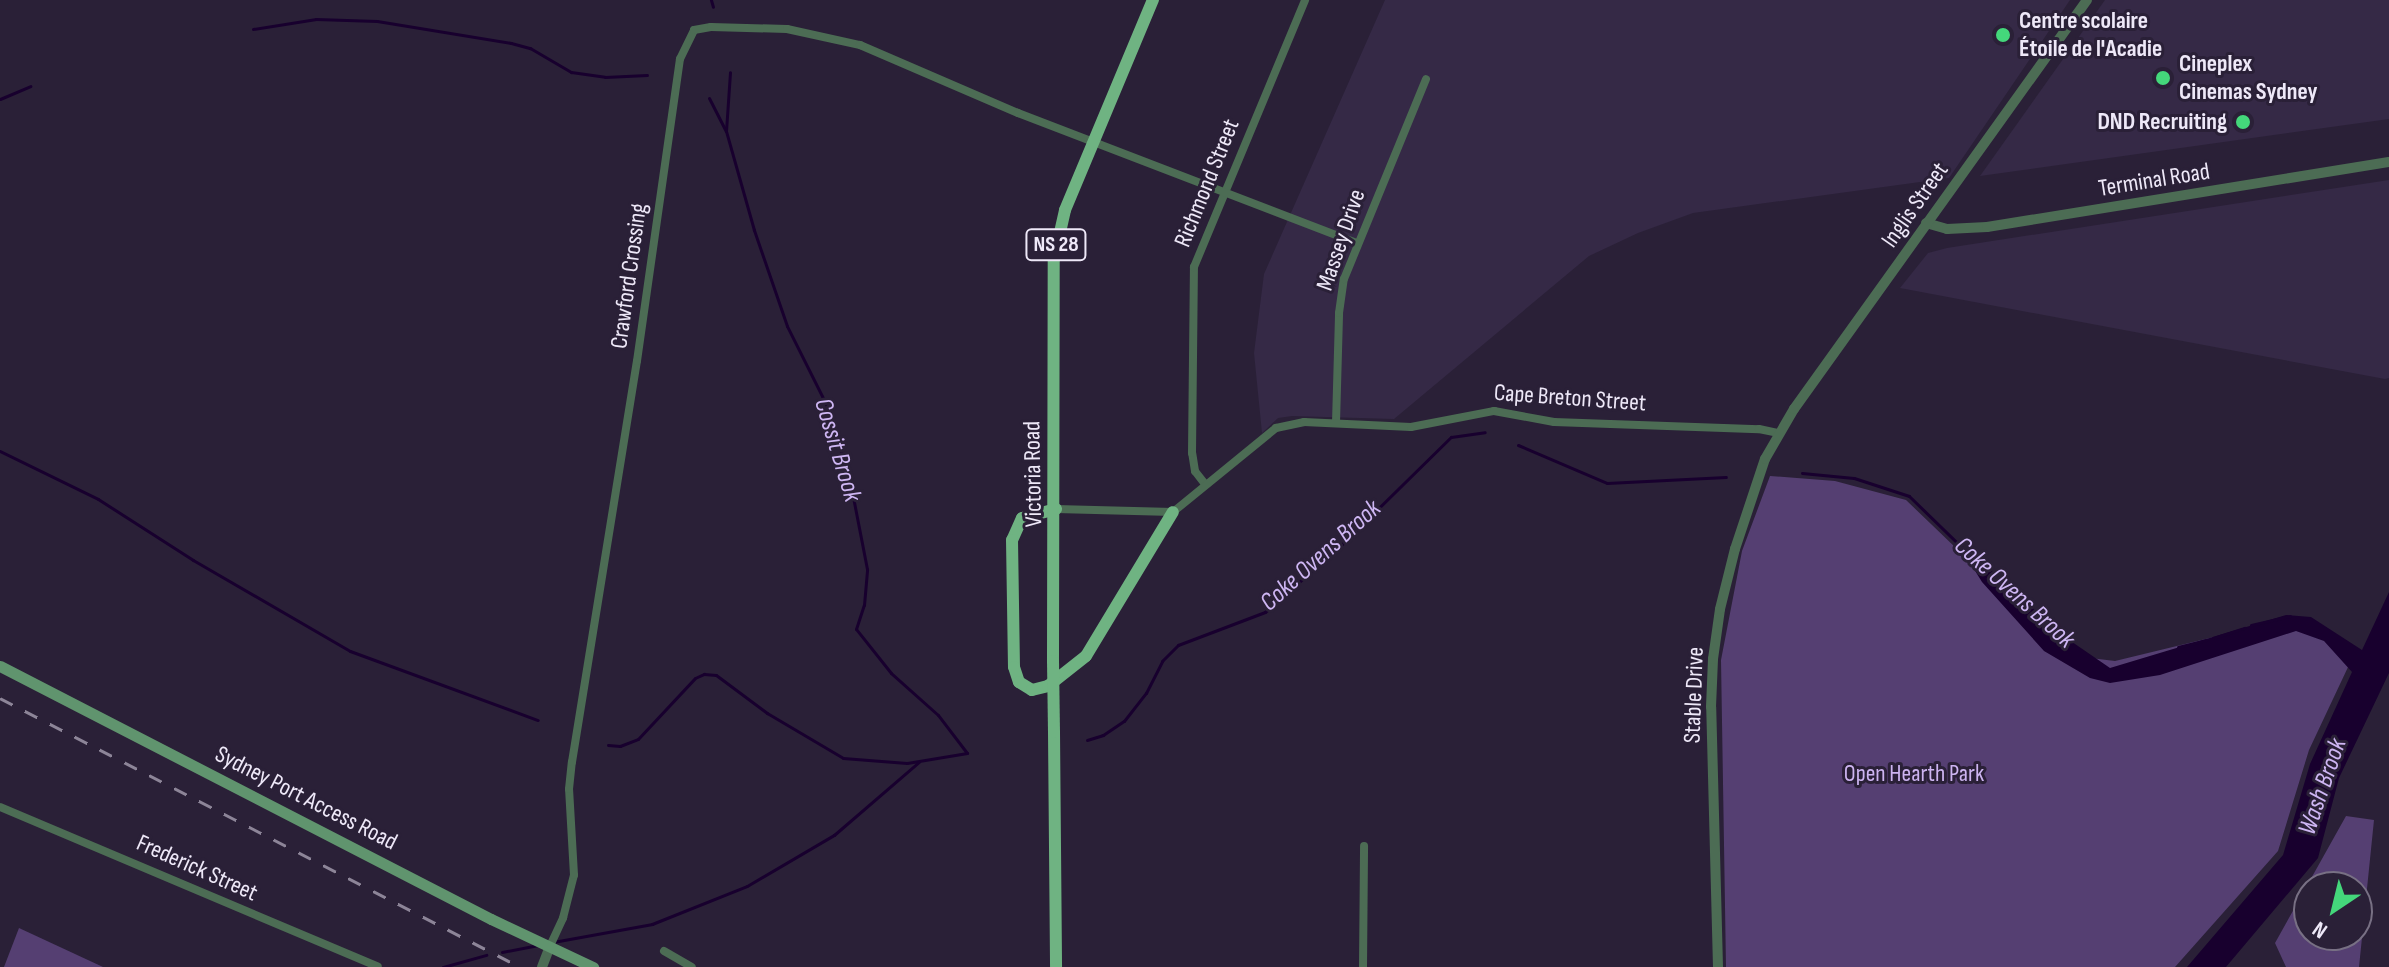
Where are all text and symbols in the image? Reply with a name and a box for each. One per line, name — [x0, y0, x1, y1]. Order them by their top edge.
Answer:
place label: Centre scolaire Étoile de l'Acadie — [2019, 7, 2162, 63]
marker: Centre scolaire Étoile de l'Acadie — [1994, 26, 2012, 44]
place label: Cineplex Cinemas Sydney — [2179, 50, 2318, 106]
marker: Cineplex Cinemas Sydney — [2154, 69, 2172, 87]
place label: DND Recruiting — [2097, 108, 2227, 136]
marker: DND Recruiting — [2234, 113, 2252, 131]
street label: Richmond Street — [1168, 115, 1246, 251]
street label: Inglis Street — [1875, 157, 1955, 253]
street label: Terminal Road — [2096, 157, 2212, 203]
street label: Massey Drive — [1310, 186, 1372, 294]
street label: Crawford Crossing — [605, 201, 653, 351]
road number: NS 28 — [1024, 227, 1088, 263]
street label: Cape Breton Street — [1493, 378, 1647, 418]
water label: Cossit Brook — [807, 395, 867, 505]
street label: Victoria Road — [1018, 421, 1048, 527]
water label: Coke Ovens Brook — [1254, 494, 1388, 618]
water label: Coke Ovens Brook — [1947, 531, 2081, 655]
street label: Stable Drive — [1678, 646, 1710, 744]
water label: Wash Brook — [2292, 735, 2354, 839]
street label: Sydney Port Access Road — [210, 740, 402, 856]
park label: Open Hearth Park — [1844, 760, 1984, 788]
street label: Frederick Street — [132, 829, 262, 907]
north arrow — [2293, 871, 2373, 951]
text: N — [2308, 915, 2333, 944]

